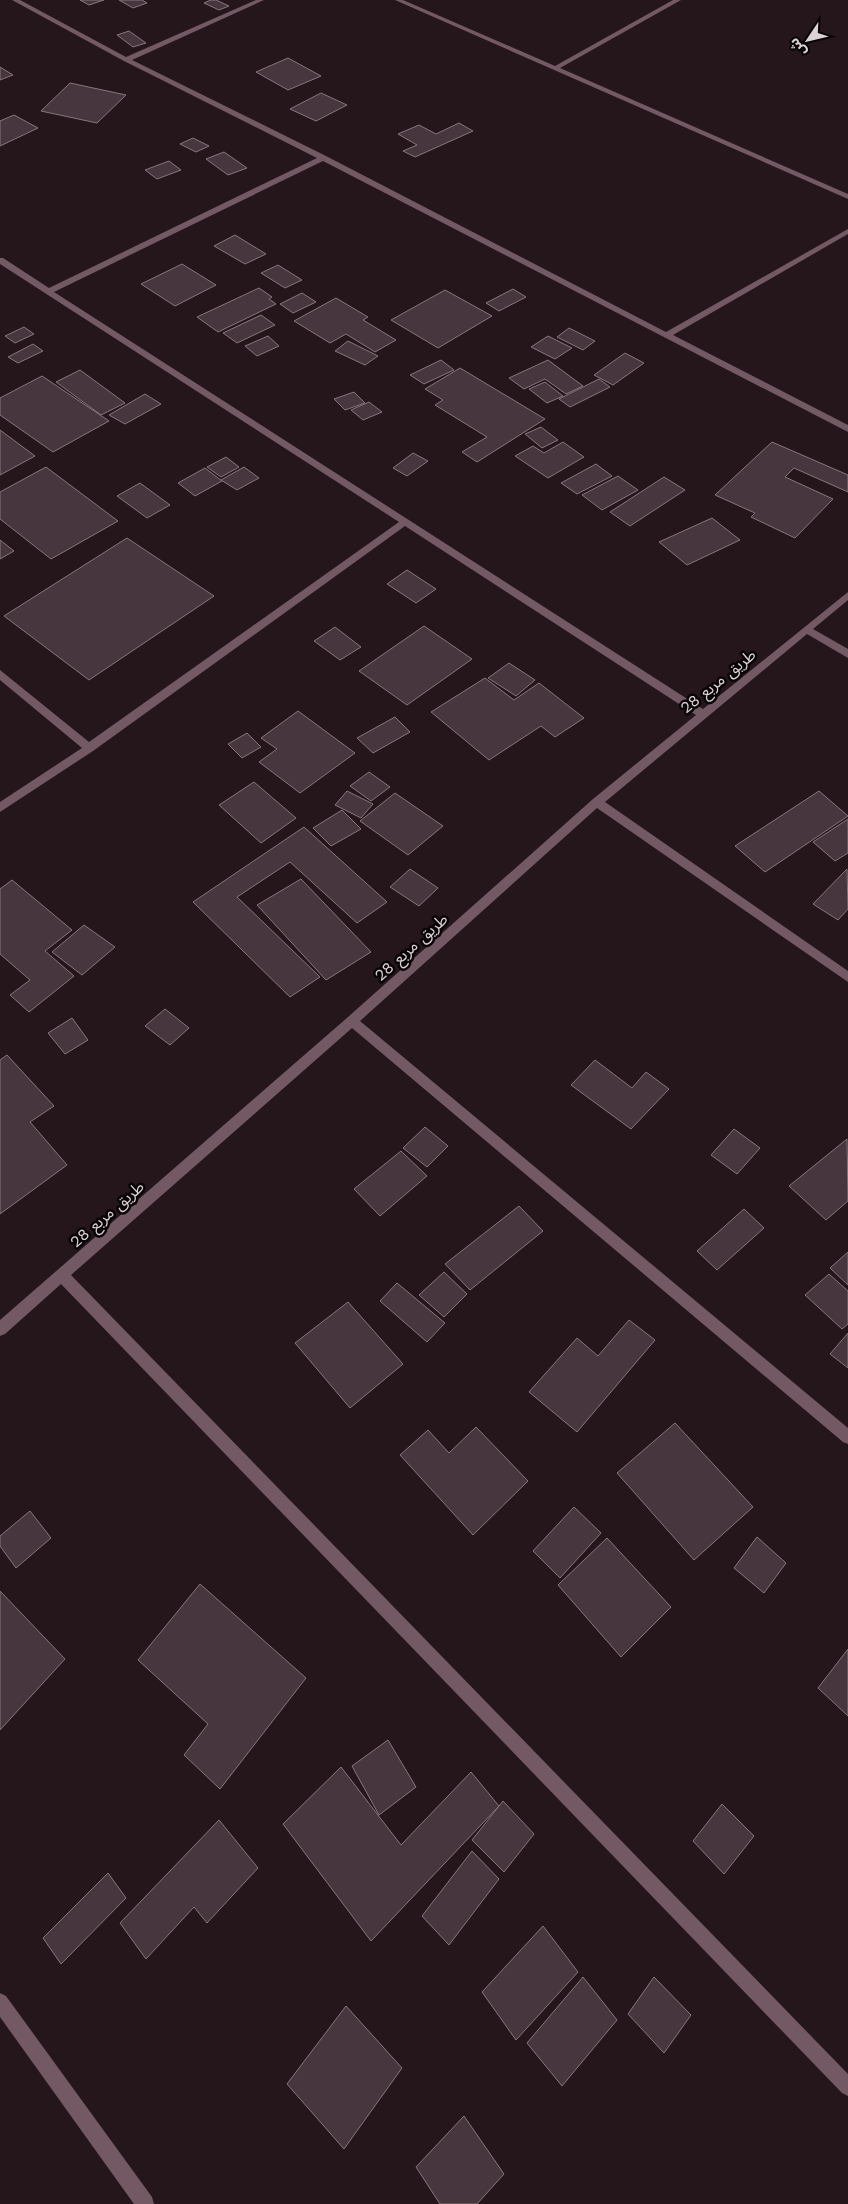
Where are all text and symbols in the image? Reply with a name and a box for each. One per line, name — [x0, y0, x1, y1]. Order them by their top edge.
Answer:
north arrow — [783, 15, 833, 65]
text: ش — [785, 35, 809, 60]
street label: طريق مربع 28 — [676, 645, 762, 720]
street label: طريق مربع 28 — [371, 909, 454, 987]
street label: طريق مربع 28 — [66, 1177, 150, 1253]

